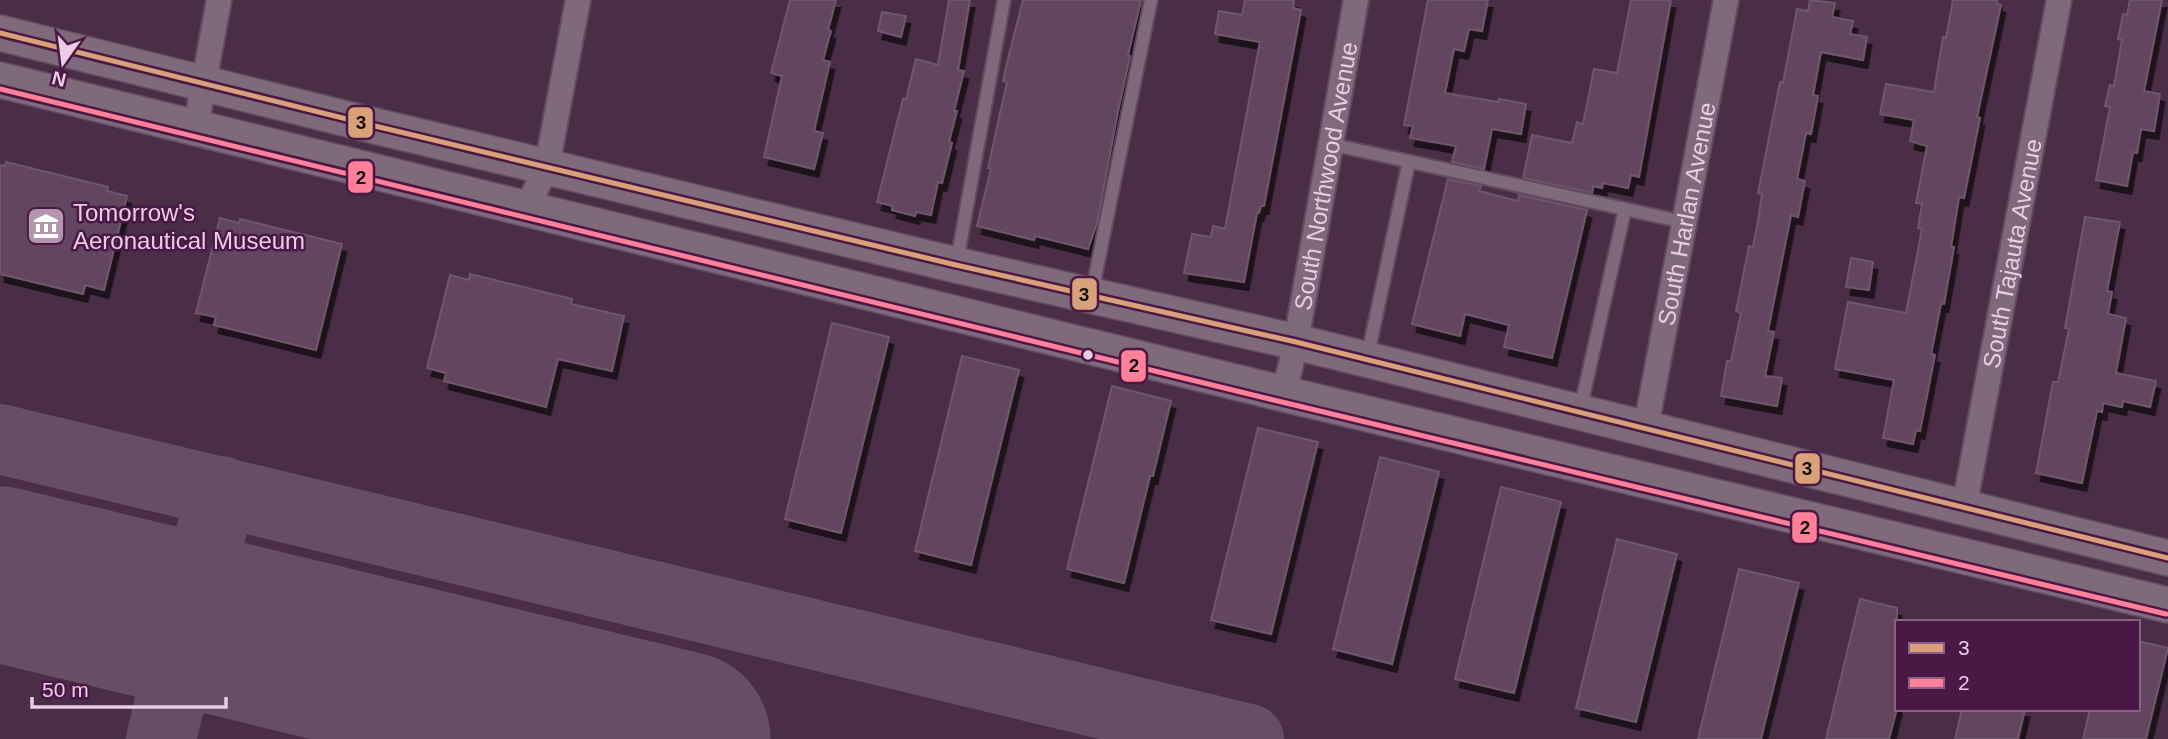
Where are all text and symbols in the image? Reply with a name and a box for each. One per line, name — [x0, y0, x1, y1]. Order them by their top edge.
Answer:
north arrow — [28, 28, 98, 98]
street label: South Northwood Avenue — [1288, 40, 1362, 312]
text: N — [50, 67, 68, 91]
street label: South Harlan Avenue — [1652, 100, 1720, 328]
line badge: 3 — [347, 106, 374, 139]
text: 3 — [356, 112, 366, 133]
street label: South Tajauta Avenue — [1977, 137, 2046, 370]
line badge: 2 — [347, 160, 374, 194]
text: 2 — [356, 167, 366, 188]
place label: Tomorrow's Aeronautical Museum — [73, 199, 305, 254]
museum icon: Tomorrow's Aeronautical Museum — [25, 205, 67, 247]
line badge: 3 — [1071, 277, 1098, 311]
text: 3 — [1079, 284, 1089, 305]
unlabelled marker — [1081, 348, 1095, 362]
line badge: 2 — [1120, 349, 1147, 383]
text: 2 — [1129, 355, 1139, 376]
line badge: 3 — [1794, 452, 1821, 485]
text: 3 — [1802, 458, 1812, 479]
line badge: 2 — [1791, 511, 1818, 544]
text: 2 — [1800, 517, 1810, 538]
legend — [1895, 620, 2140, 711]
text: 3 — [1958, 636, 1970, 659]
scale bar — [32, 666, 226, 710]
text: 2 — [1958, 671, 1970, 694]
text: 50 m — [42, 678, 89, 701]

